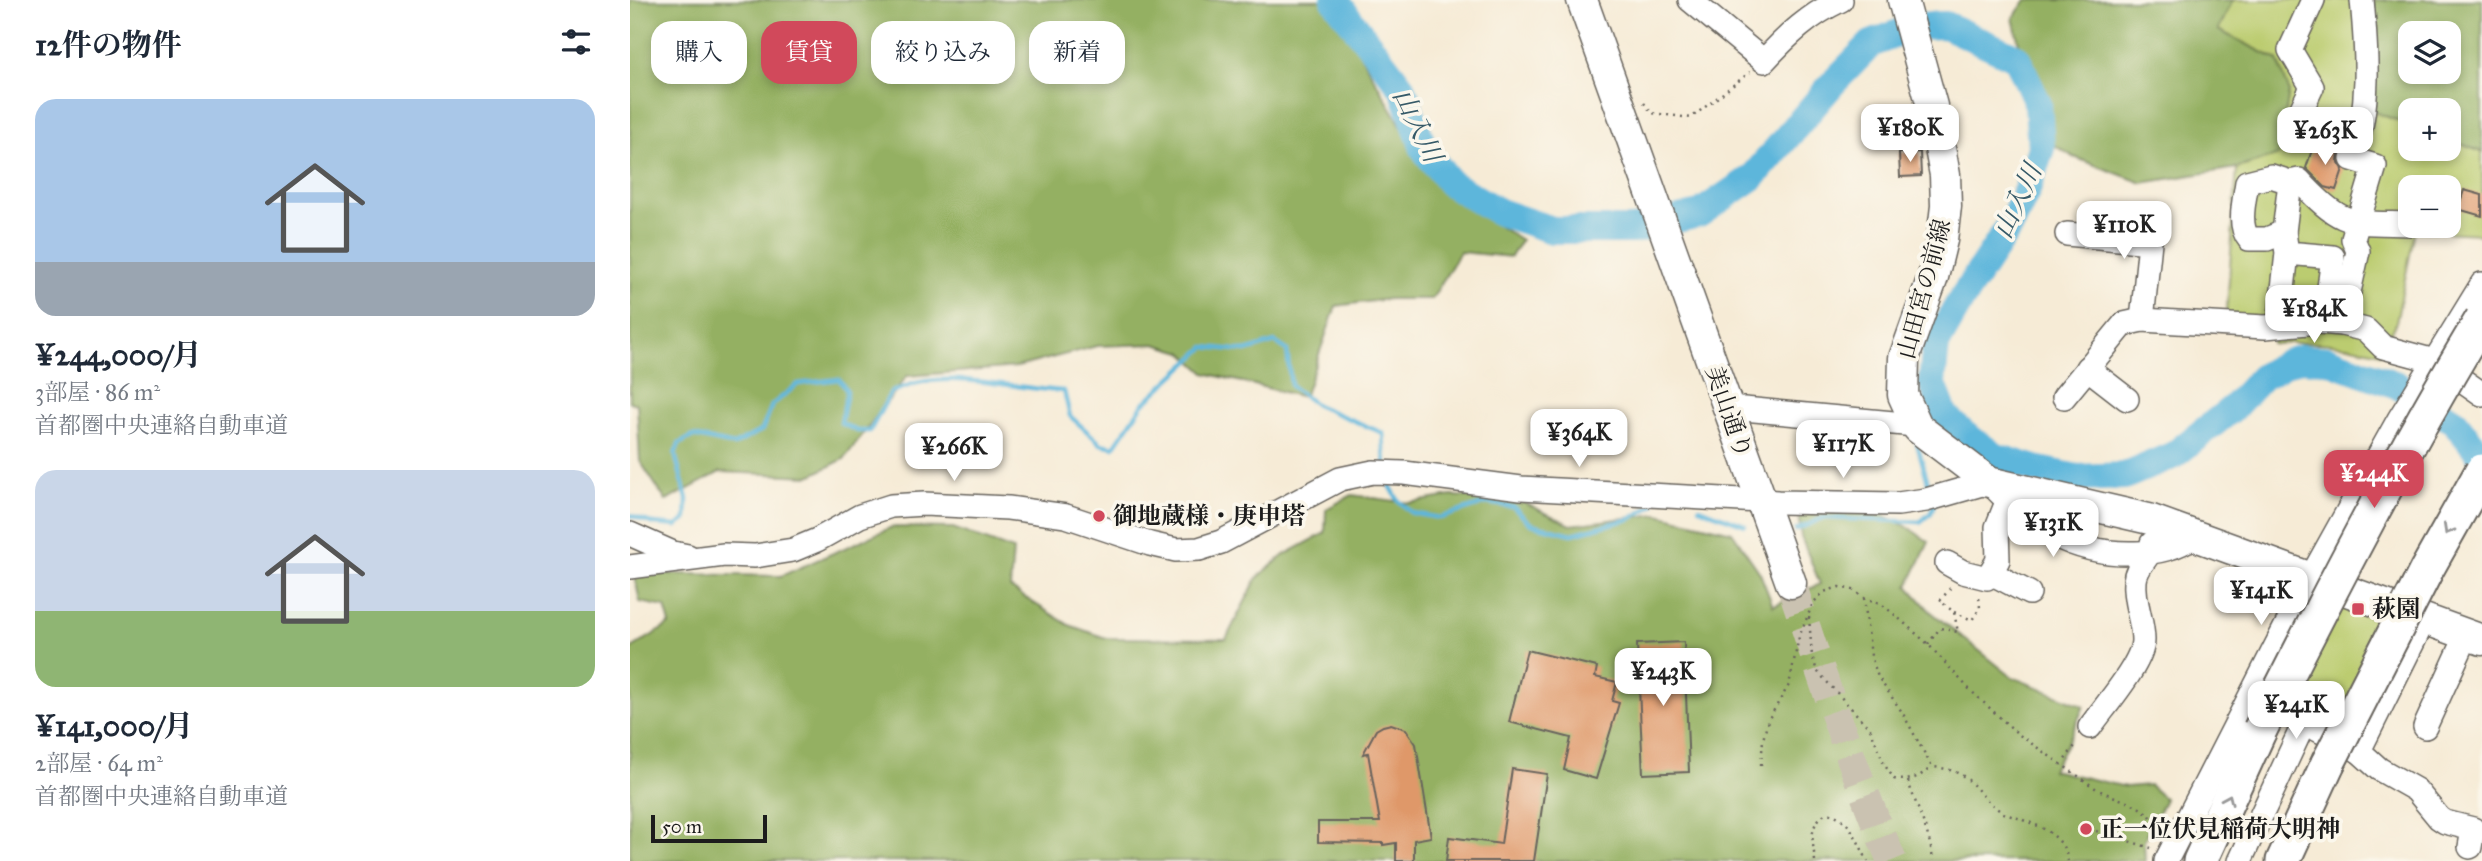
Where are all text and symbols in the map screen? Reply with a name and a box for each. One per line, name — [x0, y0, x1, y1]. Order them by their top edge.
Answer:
chip: 購入 — [651, 21, 747, 84]
chip: 賃貸 — [761, 21, 857, 84]
chip: 絞り込み — [871, 21, 1015, 84]
chip: 新着 — [1029, 21, 1125, 84]
map controls — [2398, 21, 2461, 238]
button: layers — [2398, 21, 2461, 84]
icon: filters — [557, 23, 595, 61]
text: 12件の物件 — [35, 27, 182, 63]
water label: 山入川 — [1387, 83, 1451, 170]
button: + — [2398, 98, 2461, 161]
pin: ¥180K — [1861, 104, 1959, 164]
pin: ¥263K — [2276, 108, 2374, 167]
text: ¥180K — [1877, 113, 1943, 141]
text: ¥263K — [2293, 116, 2357, 144]
icon: home — [252, 145, 378, 271]
water label: 山入川 — [1986, 156, 2049, 243]
button: − — [2398, 175, 2461, 238]
pin: ¥110K — [2075, 202, 2173, 261]
text: ¥110K — [2093, 210, 2155, 238]
street label: 山田宮の前線 — [1891, 216, 1957, 362]
pin: ¥184K — [2265, 286, 2363, 345]
text: ¥184K — [2281, 294, 2347, 322]
text: ¥244,000/月 — [35, 337, 202, 373]
street label: 美山通り — [1699, 362, 1759, 462]
text: 3部屋 · 86 m² — [35, 378, 160, 406]
pin: ¥364K — [1530, 410, 1628, 469]
text: 首都圏中央連絡自動車道 — [35, 411, 288, 439]
text: ¥364K — [1546, 418, 1612, 446]
pin: ¥117K — [1794, 420, 1892, 480]
pin: ¥266K — [905, 424, 1003, 483]
text: ¥117K — [1812, 429, 1874, 457]
text: ¥266K — [921, 432, 987, 460]
pin: ¥244K — [2325, 450, 2423, 510]
text: ¥244K — [2340, 459, 2408, 487]
pin: ¥131K — [2004, 500, 2102, 559]
place label: 御地蔵様・庚申塔 — [1113, 501, 1305, 531]
marker: 御地蔵様・庚申塔 — [1091, 508, 1107, 524]
text: ¥131K — [2024, 508, 2082, 536]
icon: home — [252, 516, 378, 642]
one-way arrow — [2443, 523, 2456, 535]
pin: ¥141K — [2212, 568, 2310, 627]
text: ¥141K — [2230, 576, 2292, 604]
place label: 萩園 — [2372, 594, 2420, 624]
marker: 萩園 — [2350, 601, 2366, 617]
pin: ¥243K — [1614, 648, 1712, 708]
text: ¥243K — [1631, 657, 1695, 685]
pin: ¥241K — [2247, 682, 2345, 741]
text: ¥241K — [2264, 690, 2328, 718]
text: ¥141,000/月 — [35, 708, 193, 744]
text: 2部屋 · 64 m² — [35, 749, 163, 777]
text: 首都圏中央連絡自動車道 — [35, 782, 288, 810]
one-way arrow — [2220, 794, 2234, 806]
scale bar — [651, 812, 766, 844]
place label: 正一位伏見稲荷大明神 — [2100, 814, 2340, 844]
text: 50 m — [662, 815, 702, 838]
marker: 正一位伏見稲荷大明神 — [2078, 821, 2094, 837]

